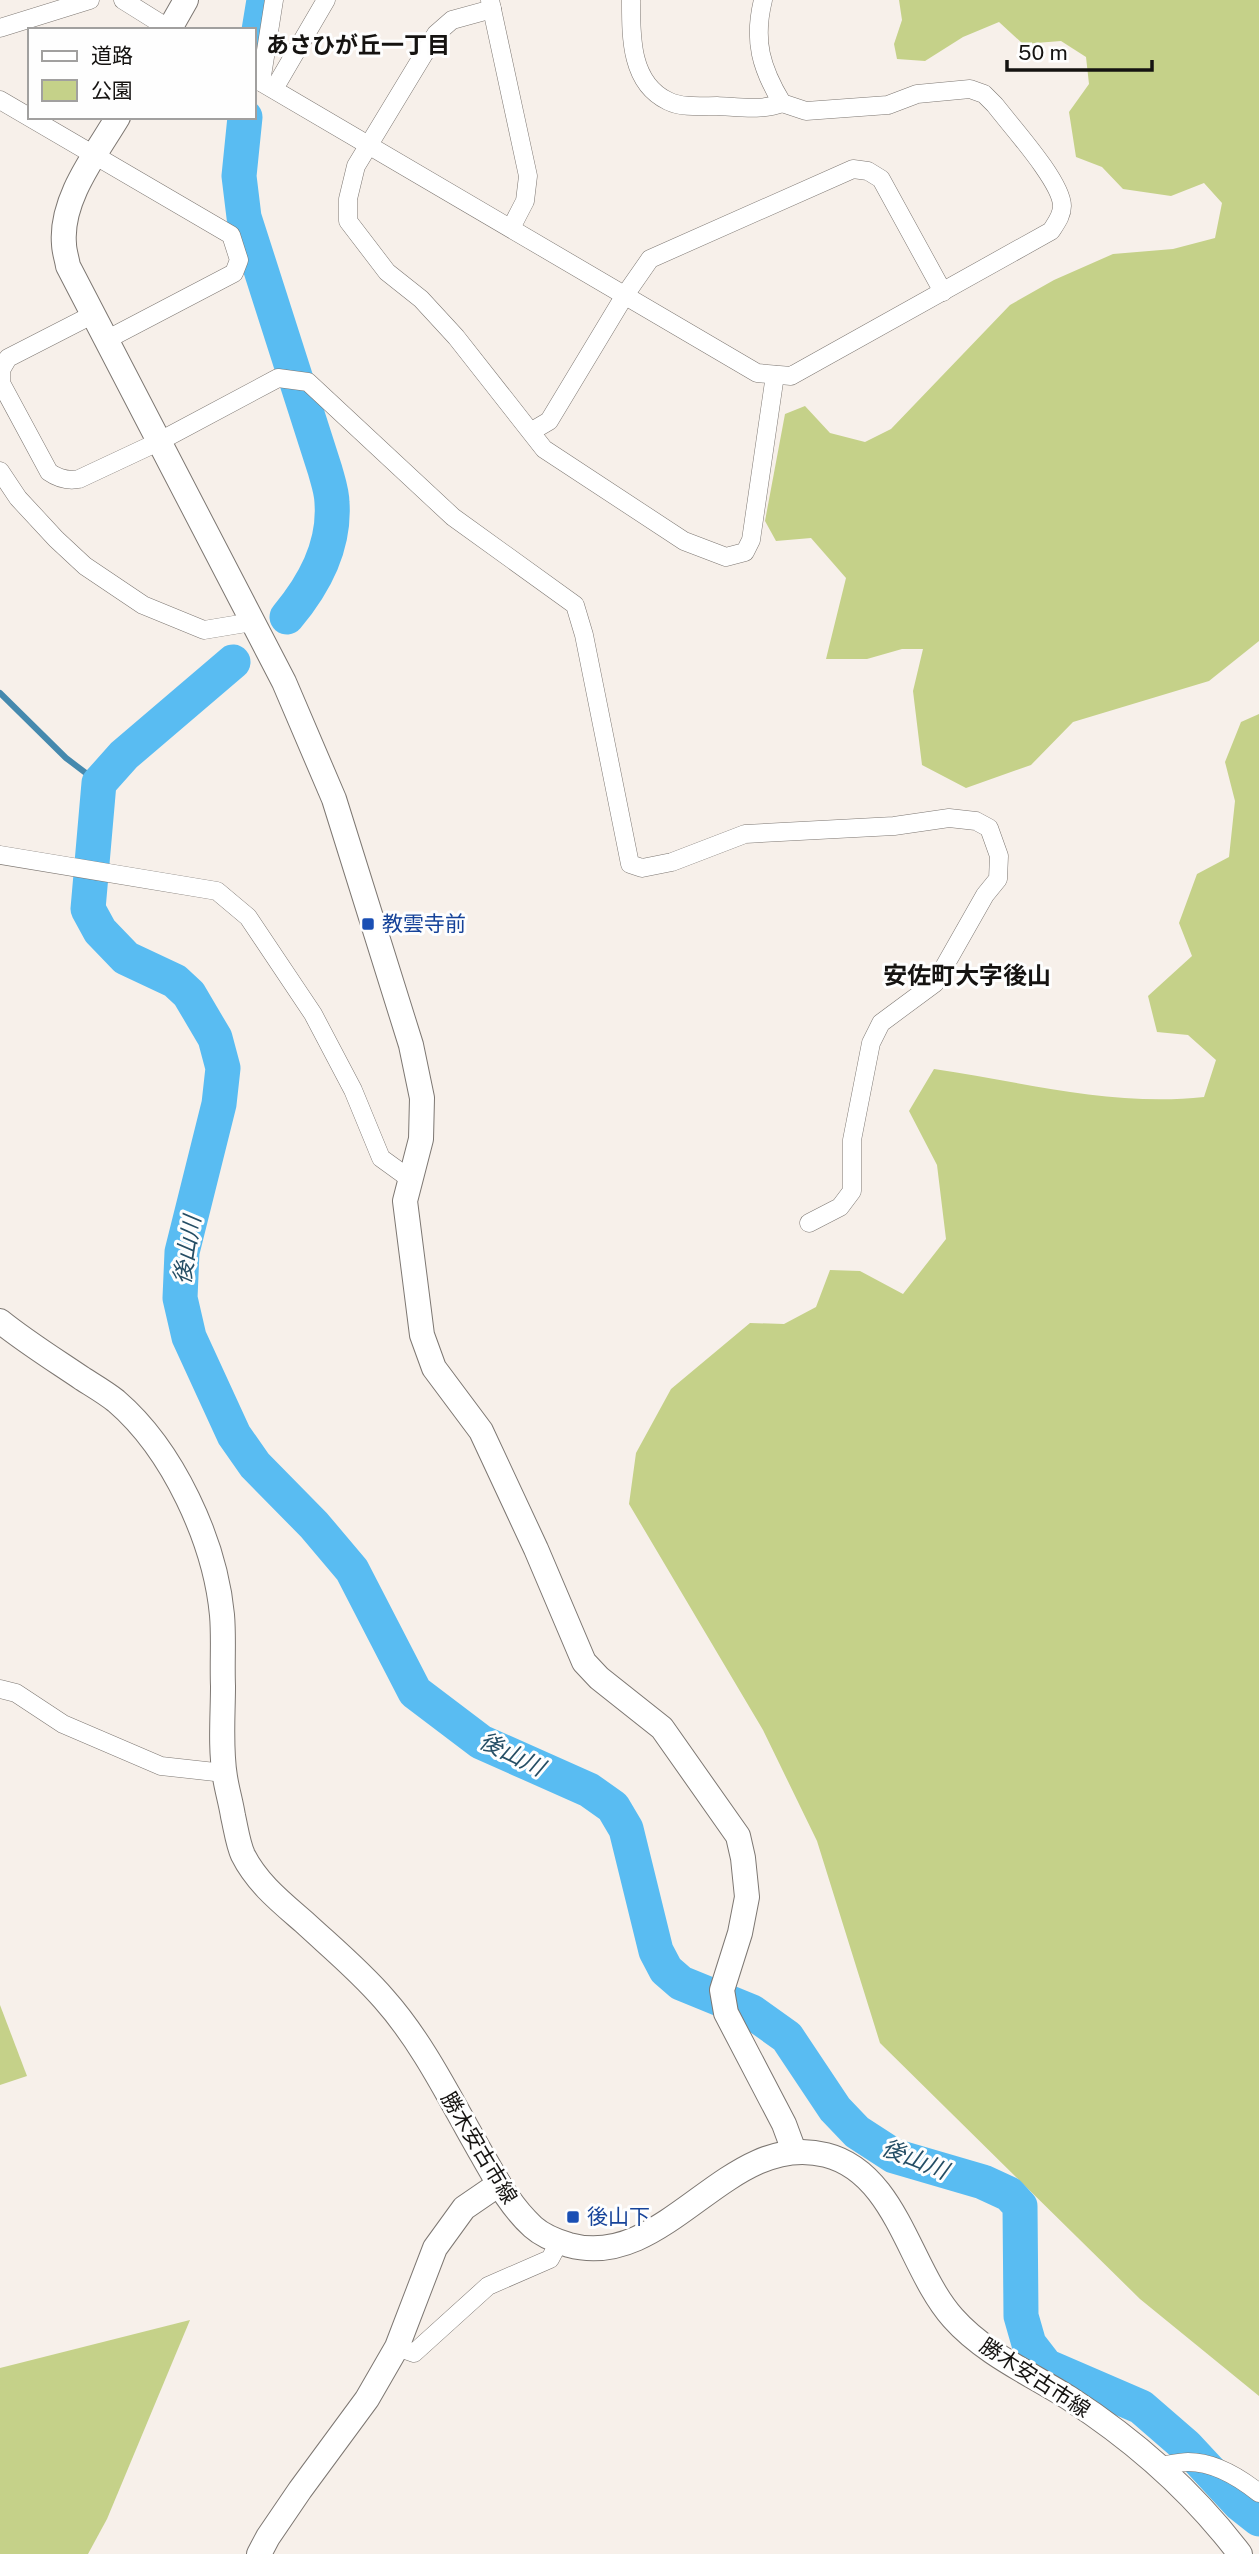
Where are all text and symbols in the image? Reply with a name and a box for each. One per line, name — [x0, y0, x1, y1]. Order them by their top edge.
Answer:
legend — [28, 28, 256, 119]
scale bar — [1007, 28, 1152, 72]
district label: あさひが丘一丁目 — [266, 31, 450, 58]
text: 50 m — [1018, 40, 1068, 65]
text: 道路 — [91, 43, 133, 68]
text: 公園 — [91, 78, 133, 103]
place label: 教雲寺前 — [382, 911, 466, 936]
marker: 教雲寺前 — [360, 916, 376, 932]
district label: 安佐町大字後山 — [883, 961, 1051, 989]
water label: 後山川 — [168, 1211, 206, 1286]
water label: 後山川 — [475, 1726, 552, 1782]
street label: 勝木安古市線 — [436, 2087, 523, 2208]
water label: 後山川 — [878, 2133, 955, 2185]
place label: 後山下 — [587, 2204, 650, 2229]
marker: 後山下 — [565, 2209, 581, 2225]
street label: 勝木安古市線 — [976, 2333, 1095, 2422]

